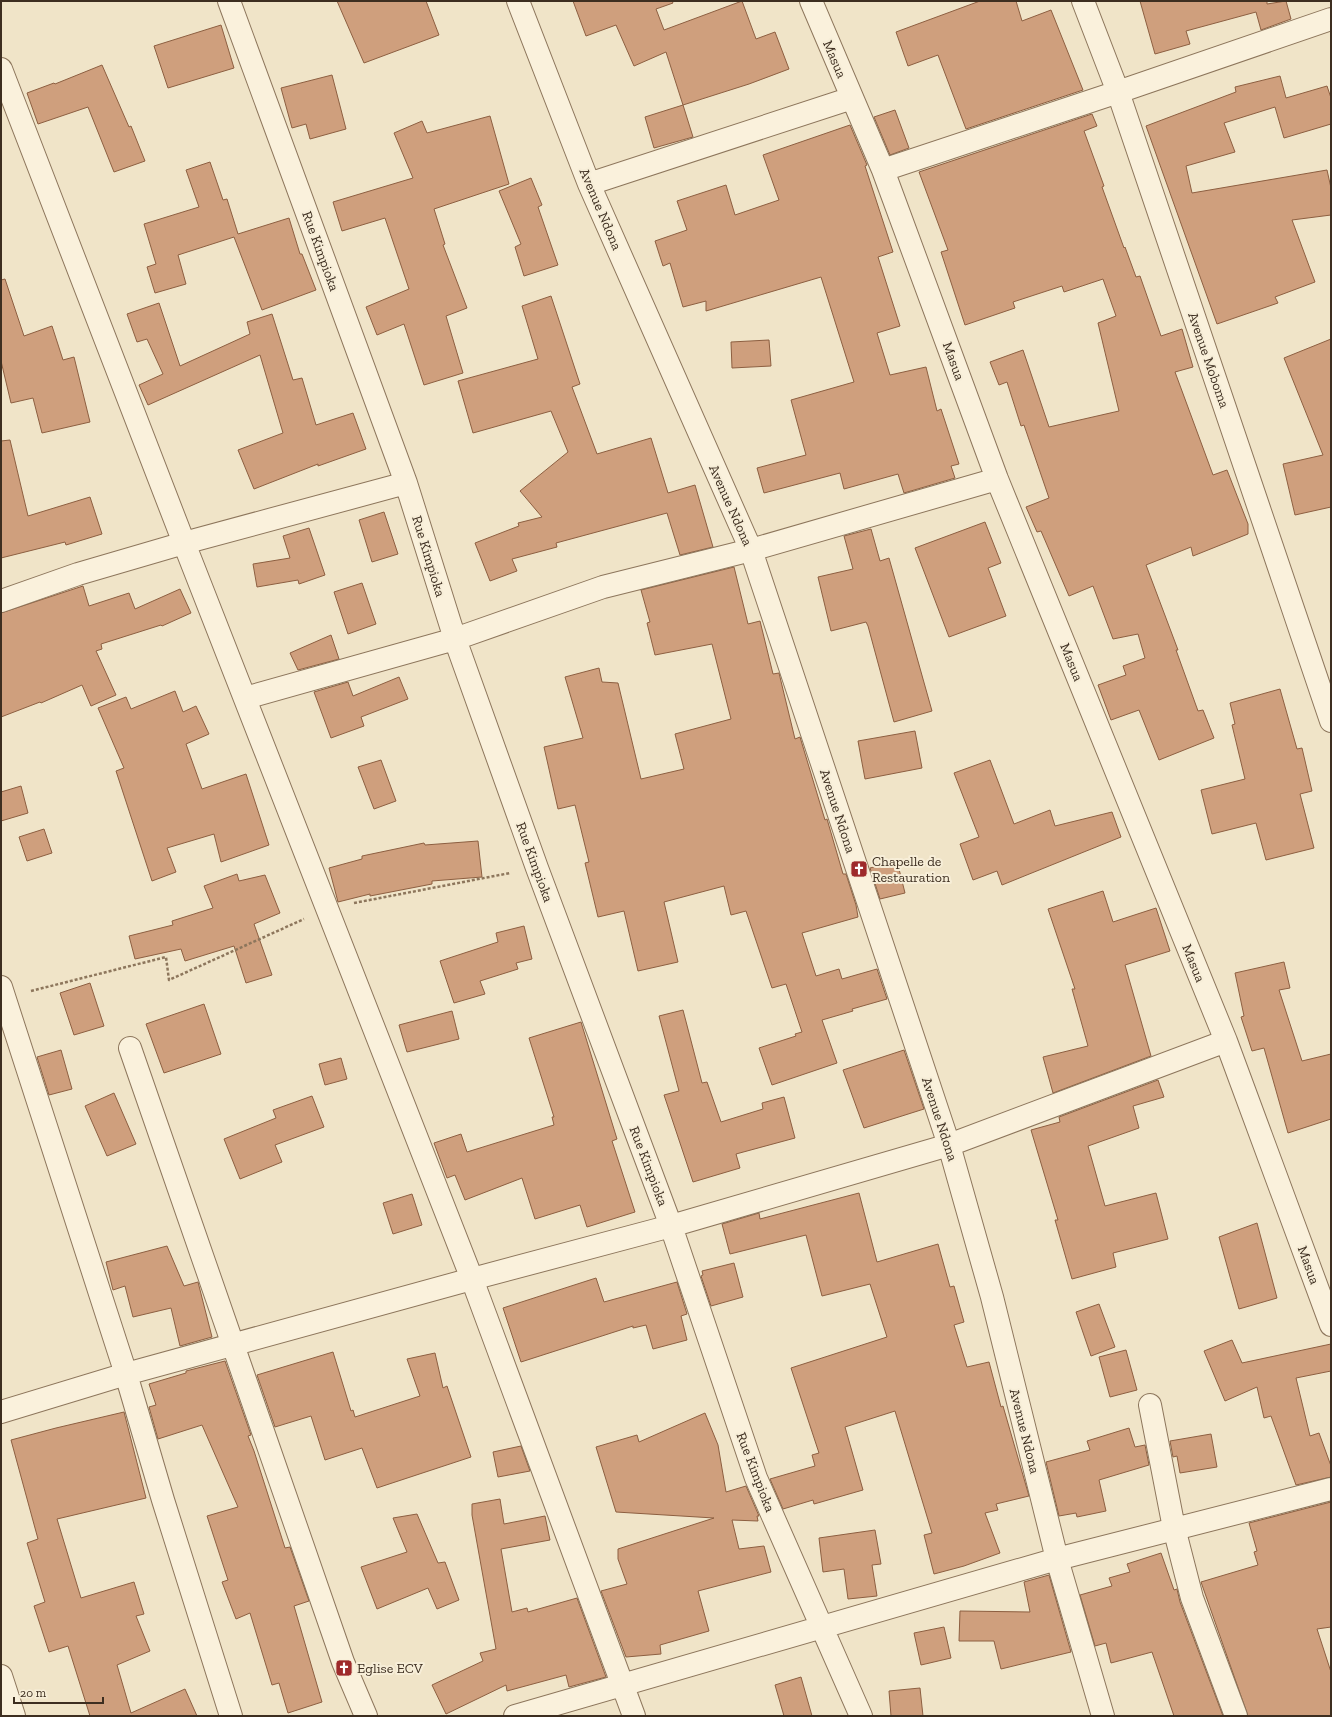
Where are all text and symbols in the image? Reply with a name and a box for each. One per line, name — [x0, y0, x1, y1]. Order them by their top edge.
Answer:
street label: Masua — [819, 38, 850, 81]
street label: Avenue Ndona — [576, 166, 626, 253]
street label: Rue Kimpioka — [298, 209, 343, 294]
street label: Avenue Moboma — [1184, 310, 1233, 411]
street label: Masua — [939, 340, 968, 383]
street label: Avenue Ndona — [705, 462, 756, 549]
street label: Rue Kimpioka — [408, 513, 449, 599]
street label: Masua — [1056, 641, 1087, 684]
street label: Avenue Ndona — [816, 767, 859, 855]
street label: Rue Kimpioka — [512, 820, 557, 905]
place label: Chapelle de Restauration — [872, 853, 950, 886]
church icon: Chapelle de Restauration — [849, 859, 869, 879]
street label: Masua — [1178, 942, 1209, 985]
street label: Avenue Ndona — [918, 1075, 961, 1163]
street label: Rue Kimpioka — [626, 1124, 672, 1209]
street label: Masua — [1294, 1244, 1323, 1287]
street label: Avenue Ndona — [1006, 1387, 1043, 1476]
street label: Rue Kimpioka — [733, 1430, 779, 1515]
church icon: Eglise ECV — [334, 1658, 354, 1678]
place label: Eglise ECV — [357, 1660, 424, 1677]
scale bar — [14, 1679, 103, 1705]
text: 20 m — [20, 1686, 47, 1700]

